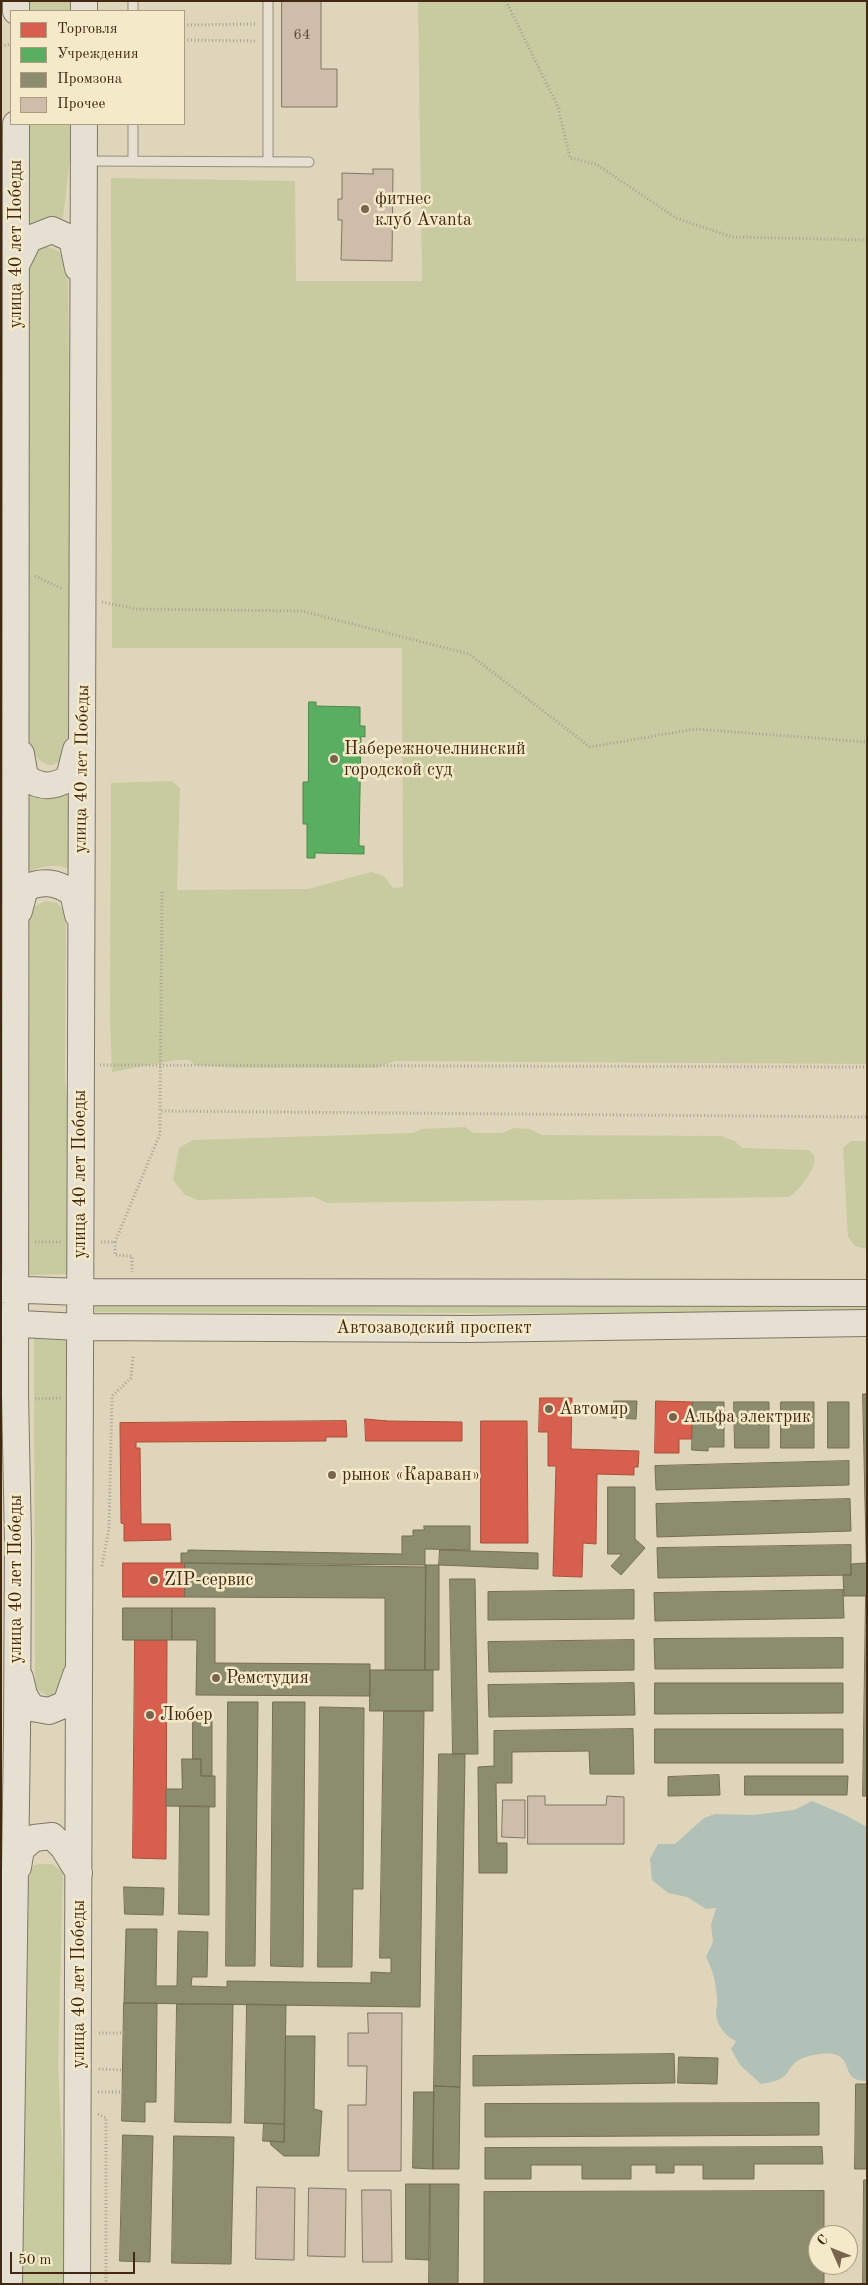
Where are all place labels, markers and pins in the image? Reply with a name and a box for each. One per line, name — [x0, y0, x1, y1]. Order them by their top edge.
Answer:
place label: фитнес клуб Avanta — [375, 188, 472, 230]
marker: фитнес клуб Avanta — [359, 203, 371, 215]
place label: Набережночелнинский городской суд — [344, 738, 526, 781]
marker: Набережночелнинский городской суд — [328, 753, 340, 765]
place label: Автомир — [559, 1398, 628, 1420]
marker: Автомир — [543, 1403, 555, 1415]
place label: Альфа электрик — [683, 1406, 811, 1428]
marker: Альфа электрик — [667, 1411, 679, 1423]
place label: рынок «Караван» — [342, 1464, 480, 1486]
marker: рынок «Караван» — [326, 1469, 338, 1481]
place label: ZIP-сервис — [164, 1569, 253, 1591]
marker: ZIP-сервис — [148, 1574, 160, 1586]
place label: Ремстудия — [226, 1667, 309, 1689]
marker: Ремстудия — [210, 1672, 222, 1684]
place label: Любер — [160, 1704, 212, 1726]
marker: Любер — [144, 1709, 156, 1721]

